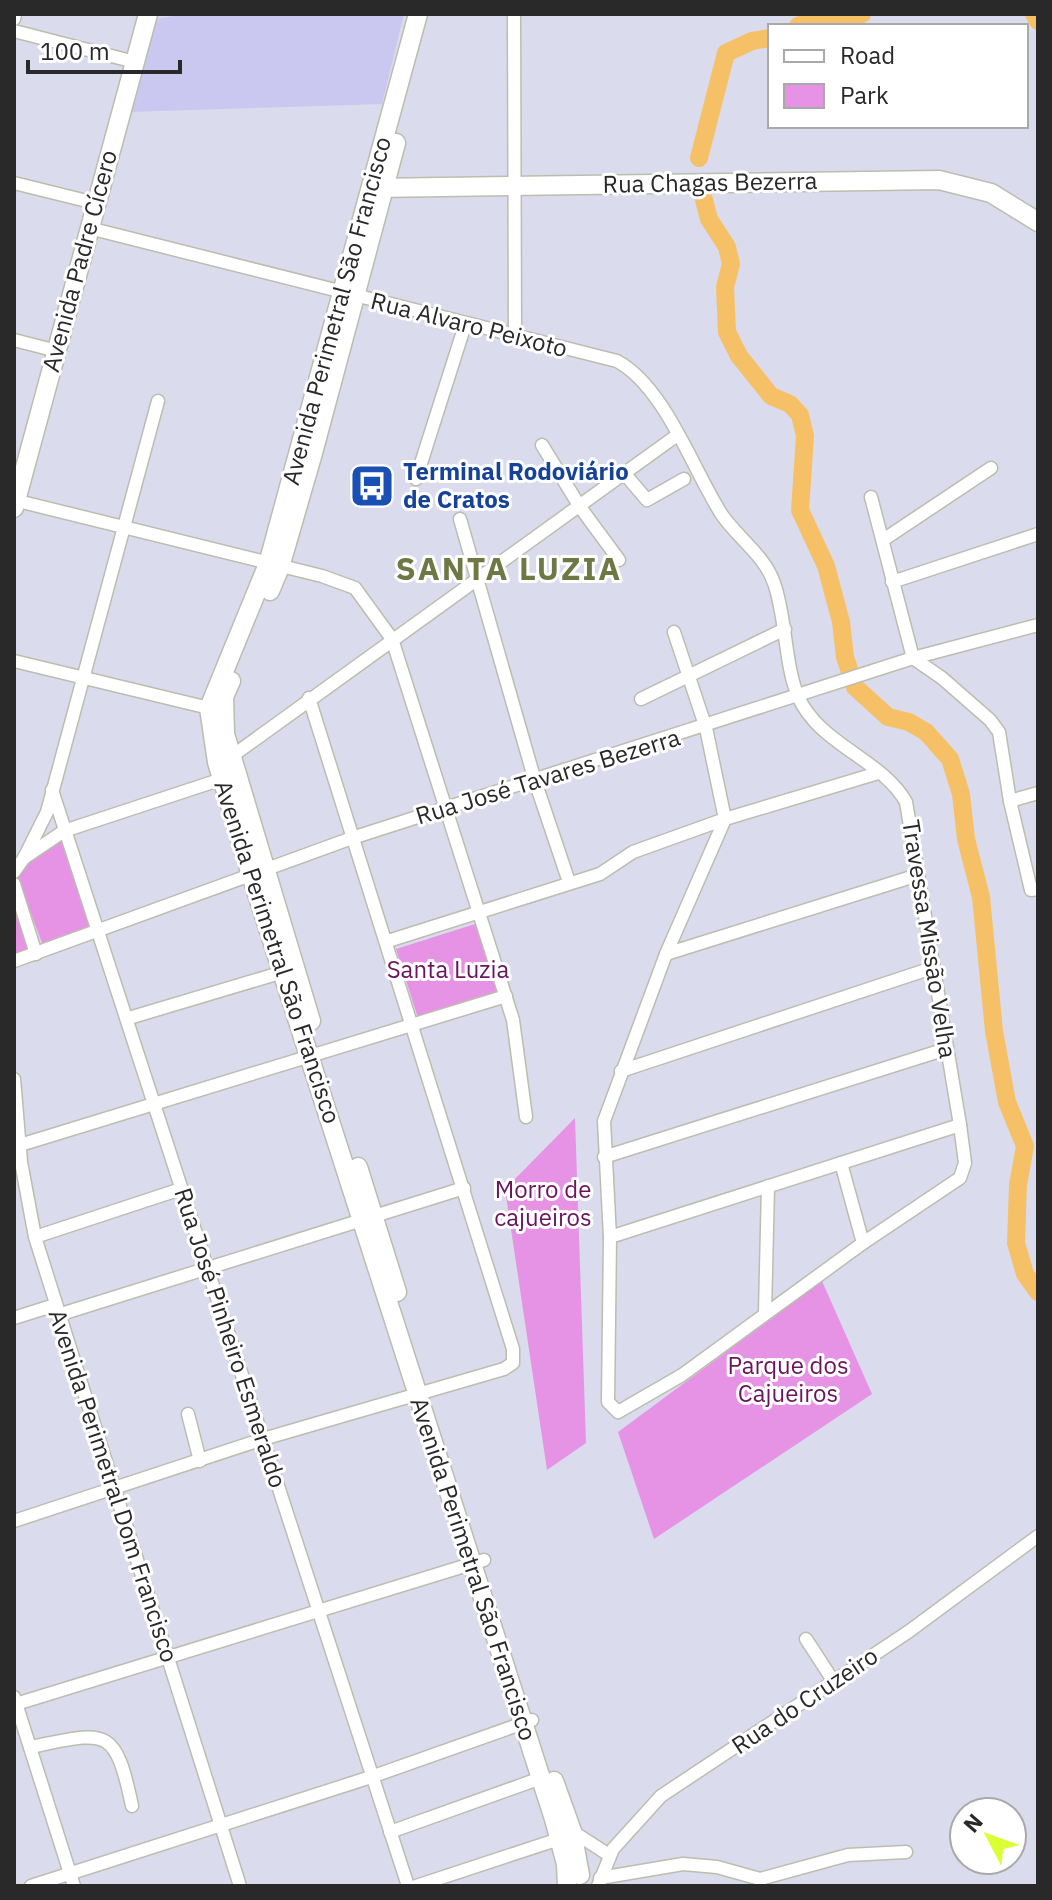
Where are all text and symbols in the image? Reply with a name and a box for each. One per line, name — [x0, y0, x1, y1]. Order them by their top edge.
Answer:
scale bar — [28, 24, 180, 74]
legend — [768, 24, 1028, 128]
text: 100 m — [40, 35, 110, 67]
text: Road — [840, 39, 895, 71]
text: Park — [840, 79, 889, 111]
street label: Avenida Perimetral São Francisco — [274, 133, 398, 488]
street label: Avenida Padre Cícero — [34, 146, 124, 375]
street label: Rua Chagas Bezerra — [602, 164, 818, 200]
street label: Rua Alvaro Peixoto — [368, 284, 571, 364]
place label: Terminal Rodoviário de Cratos — [403, 455, 629, 515]
bus stop icon: Terminal Rodoviário de Cratos — [348, 462, 396, 510]
district label: SANTA LUZIA — [396, 547, 622, 589]
street label: Rua José Tavares Bezerra — [411, 720, 684, 832]
street label: Avenida Perimetral São Francisco — [207, 776, 349, 1127]
street label: Travessa Missão Velha — [895, 817, 965, 1061]
park label: Santa Luzia — [387, 953, 510, 985]
park label: Morro de cajueiros — [494, 1173, 592, 1233]
street label: Rua José Pinheiro Esmeraldo — [167, 1184, 295, 1492]
street label: Avenida Perimetral Dom Francisco — [42, 1305, 186, 1666]
park label: Parque dos Cajueiros — [727, 1349, 849, 1409]
street label: Avenida Perimetral São Francisco — [403, 1393, 545, 1744]
street label: Rua do Cruzeiro — [725, 1639, 884, 1761]
north arrow — [948, 1796, 1028, 1876]
text: N — [956, 1807, 989, 1838]

